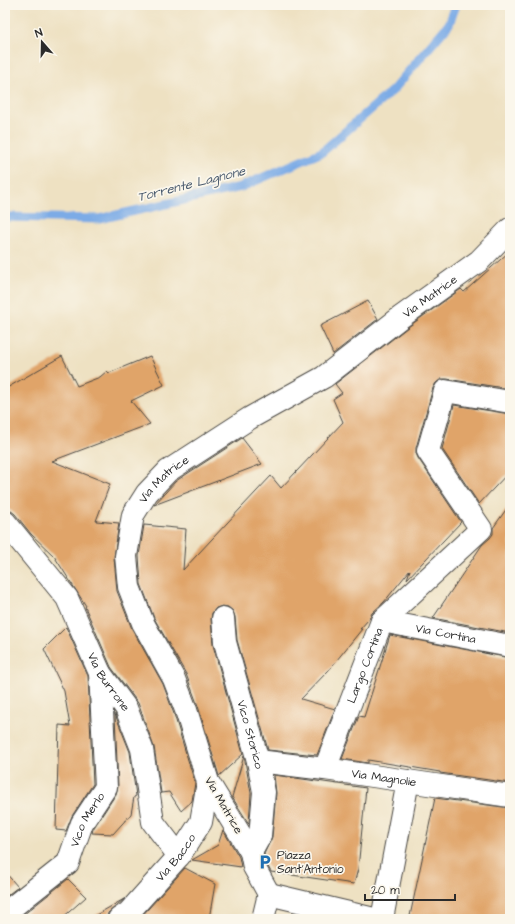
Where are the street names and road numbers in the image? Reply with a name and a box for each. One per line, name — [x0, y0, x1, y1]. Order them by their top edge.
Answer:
street label: Via Matrice — [399, 271, 461, 322]
street label: Via Matrice — [135, 451, 193, 506]
street label: Via Cortina — [414, 620, 477, 648]
street label: Largo Cortina — [343, 625, 388, 706]
street label: Via Burrone — [83, 650, 134, 715]
street label: Vico Storico — [233, 698, 267, 771]
street label: Via Magnolie — [350, 765, 418, 791]
street label: Via Matrice — [200, 773, 247, 838]
street label: Vico Merlo — [66, 789, 109, 849]
street label: Via Bacco — [152, 830, 200, 886]

